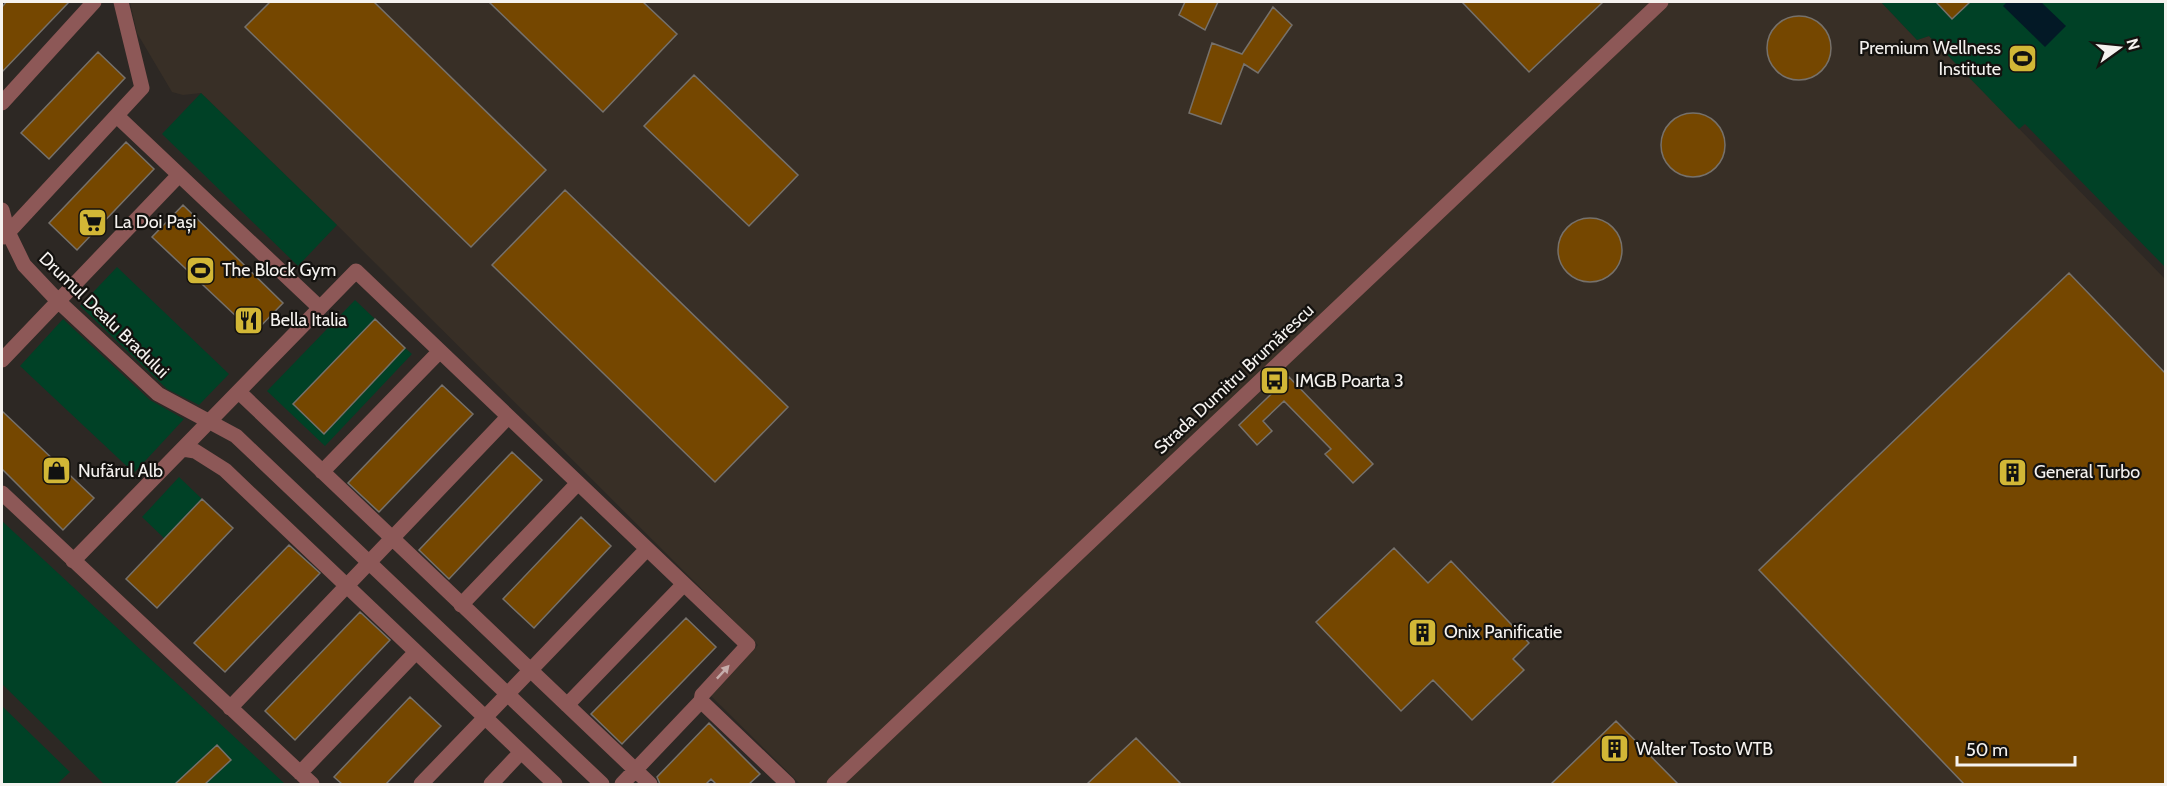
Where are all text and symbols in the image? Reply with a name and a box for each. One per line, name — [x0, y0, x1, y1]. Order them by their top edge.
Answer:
north arrow — [2089, 18, 2149, 78]
text: N — [2122, 36, 2144, 52]
place label: Premium Wellness Institute — [1859, 37, 2001, 80]
sports icon: Premium Wellness Institute — [2006, 42, 2038, 74]
supermarket icon: La Doi Pași — [77, 206, 109, 238]
place label: La Doi Pași — [114, 211, 196, 234]
street label: Drumul Dealu Bradului — [35, 247, 173, 383]
sports icon: The Block Gym — [185, 254, 217, 286]
place label: The Block Gym — [222, 259, 336, 281]
street label: Strada Dumitru Brumărescu — [1150, 299, 1318, 459]
restaurant icon: Bella Italia — [233, 304, 265, 336]
place label: Bella Italia — [270, 309, 347, 331]
bus stop icon: IMGB Poarta 3 — [1258, 365, 1290, 397]
place label: IMGB Poarta 3 — [1295, 370, 1404, 392]
shop icon: Nufărul Alb — [41, 455, 73, 487]
building icon: General Turbo — [1997, 456, 2029, 488]
place label: Nufărul Alb — [78, 460, 163, 482]
place label: General Turbo — [2034, 461, 2140, 483]
building icon: Onix Panificatie — [1407, 616, 1439, 648]
place label: Onix Panificatie — [1444, 621, 1562, 643]
one-way arrow — [716, 665, 730, 680]
scale bar — [1957, 729, 2076, 767]
building icon: Walter Tosto WTB — [1599, 733, 1631, 765]
place label: Walter Tosto WTB — [1636, 738, 1773, 760]
text: 50 m — [1966, 739, 2008, 761]

